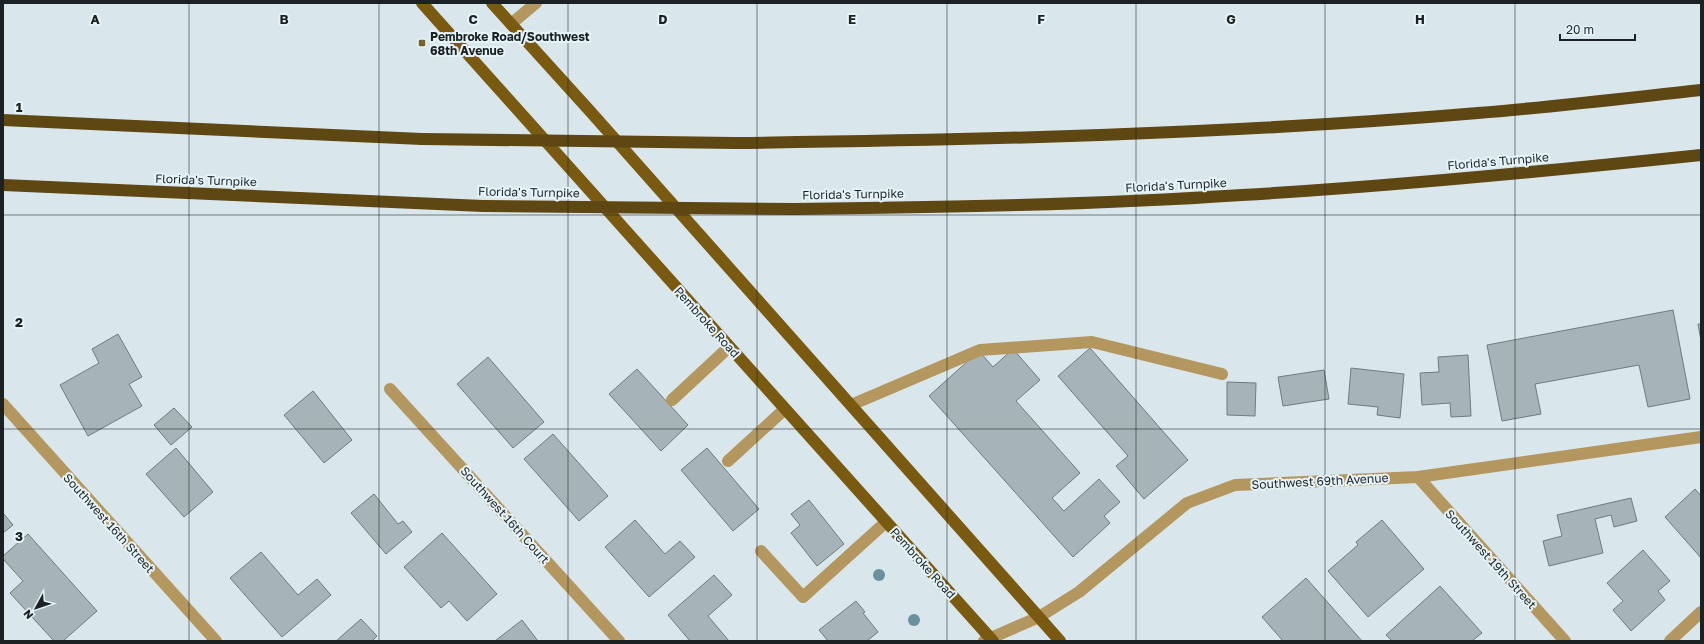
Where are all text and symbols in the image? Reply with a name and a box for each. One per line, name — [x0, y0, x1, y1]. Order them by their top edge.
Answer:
text: A — [90, 11, 100, 27]
text: B — [279, 11, 289, 27]
text: C — [468, 11, 478, 27]
text: D — [658, 11, 668, 27]
text: E — [848, 11, 856, 27]
text: F — [1037, 11, 1045, 27]
text: G — [1226, 11, 1236, 27]
text: H — [1415, 11, 1425, 27]
scale bar — [1560, 16, 1635, 42]
text: 20 m — [1566, 22, 1594, 37]
place label: Pembroke Road/Southwest 68th Avenue — [430, 29, 590, 58]
marker: Pembroke Road/Southwest 68th Avenue — [417, 38, 427, 48]
text: 1 — [16, 99, 23, 115]
street label: Florida's Turnpike — [1447, 149, 1549, 173]
street label: Florida's Turnpike — [155, 171, 257, 189]
street label: Florida's Turnpike — [1125, 175, 1227, 195]
street label: Florida's Turnpike — [478, 184, 580, 200]
street label: Florida's Turnpike — [802, 186, 904, 202]
street label: Pembroke Road — [671, 283, 743, 361]
text: 2 — [15, 314, 23, 330]
street label: Southwest 16th Court — [457, 463, 553, 567]
street label: Southwest 16th Street — [60, 470, 158, 576]
street label: Southwest 69th Avenue — [1251, 470, 1389, 492]
street label: Southwest 19th Street — [1442, 506, 1540, 612]
street label: Pembroke Road — [887, 524, 959, 602]
text: 3 — [15, 528, 23, 544]
north arrow — [16, 588, 56, 628]
text: N — [20, 607, 36, 622]

